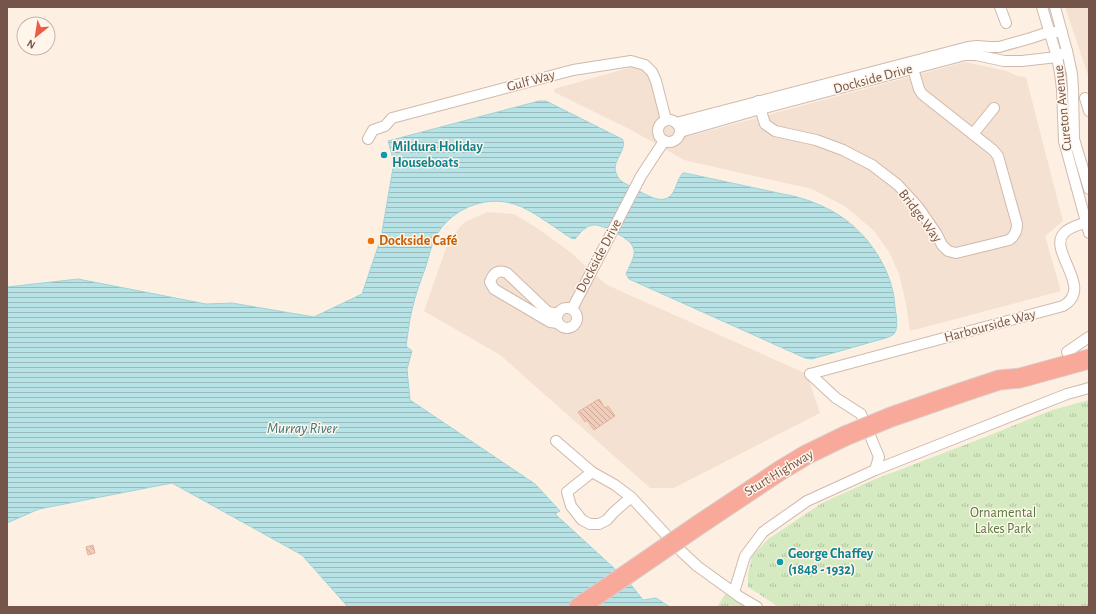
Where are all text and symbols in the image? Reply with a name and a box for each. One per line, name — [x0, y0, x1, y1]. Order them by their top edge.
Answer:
north arrow — [16, 16, 56, 56]
text: N — [25, 38, 37, 51]
street label: Dockside Drive — [832, 62, 914, 96]
street label: Cureton Avenue — [1052, 64, 1074, 152]
street label: Gulf Way — [505, 68, 557, 94]
place label: Mildura Holiday Houseboats — [392, 140, 483, 170]
marker: Mildura Holiday Houseboats — [379, 150, 389, 160]
street label: Bridge Way — [896, 187, 944, 245]
street label: Dockside Drive — [574, 217, 624, 295]
place label: Dockside Café — [379, 234, 458, 248]
marker: Dockside Café — [366, 236, 376, 246]
street label: Harbourside Way — [943, 307, 1037, 345]
water label: Murray River — [267, 421, 338, 436]
street label: Sturt Highway — [742, 447, 816, 499]
park label: Ornamental Lakes Park — [970, 506, 1036, 536]
place label: George Chaffey (1848 - 1932) — [788, 547, 874, 577]
marker: George Chaffey (1848 - 1932) — [775, 557, 785, 567]

